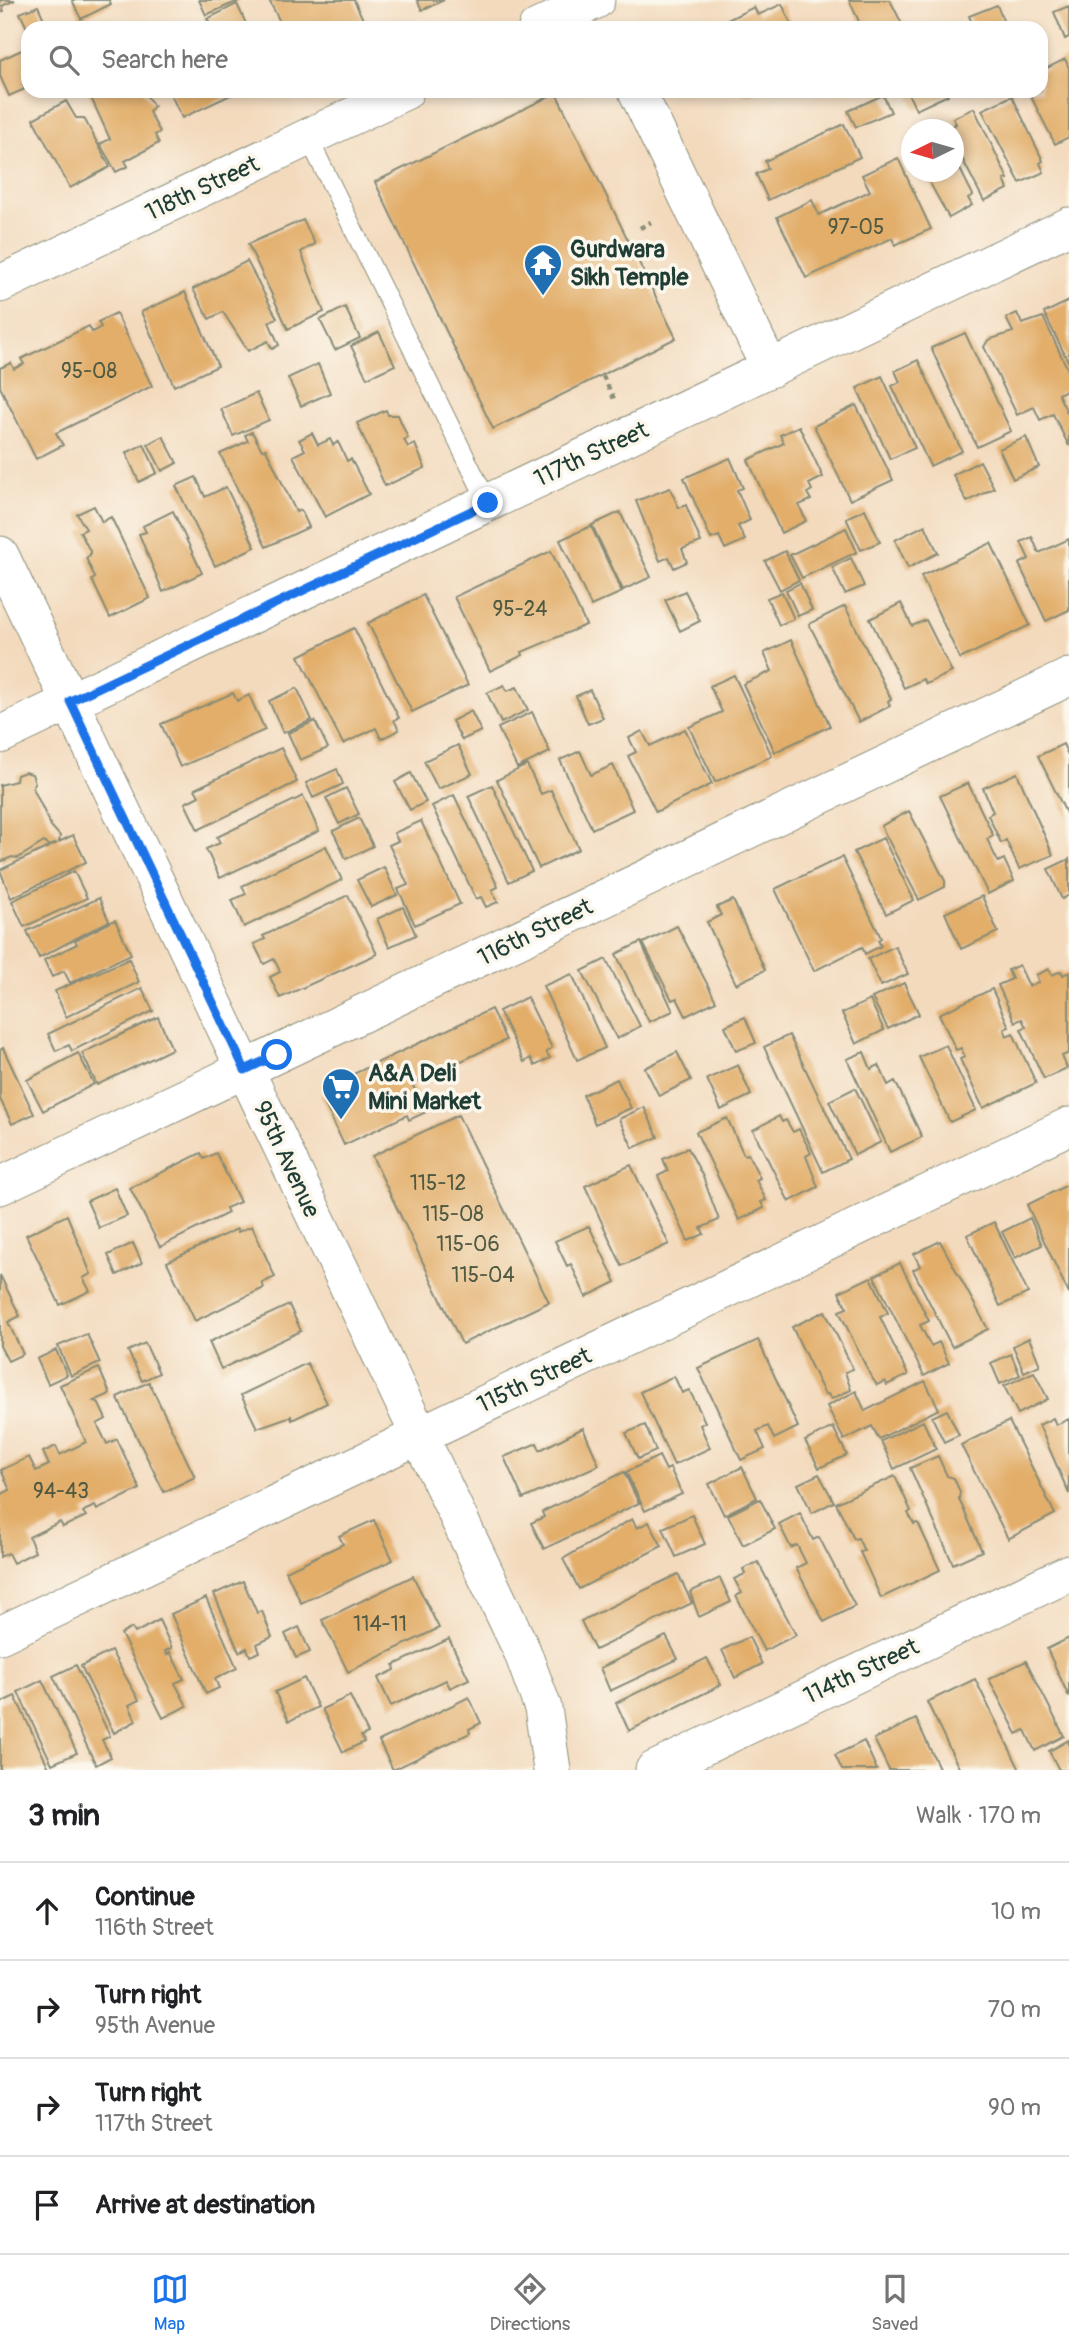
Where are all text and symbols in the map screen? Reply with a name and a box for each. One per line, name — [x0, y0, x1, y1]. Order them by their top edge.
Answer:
search box — [21, 21, 1048, 98]
icon: search — [45, 41, 83, 79]
text: Search here — [101, 44, 228, 76]
north arrow — [901, 119, 964, 182]
street label: 118th Street — [141, 149, 264, 227]
house number: 97-05 — [828, 214, 884, 241]
place label: Gurdwara Sikh Temple — [570, 235, 690, 292]
temple icon: Gurdwara Sikh Temple — [522, 242, 564, 297]
house number: 95-08 — [61, 358, 117, 385]
street label: 117th Street — [529, 415, 653, 494]
route end — [472, 487, 503, 518]
house number: 95-24 — [492, 596, 548, 623]
street label: 116th Street — [473, 892, 598, 973]
route start — [261, 1039, 292, 1070]
place label: A&A Deli Mini Market — [368, 1059, 482, 1116]
supermarket icon: A&A Deli Mini Market — [320, 1066, 362, 1121]
street label: 95th Avenue — [247, 1096, 326, 1222]
house number: 115-12 — [410, 1170, 466, 1197]
house number: 115-08 — [422, 1201, 484, 1228]
house number: 115-06 — [436, 1231, 500, 1258]
house number: 115-04 — [451, 1262, 515, 1289]
street label: 115th Street — [472, 1341, 596, 1420]
house number: 94-43 — [33, 1478, 89, 1505]
house number: 114-11 — [353, 1611, 407, 1638]
street label: 114th Street — [799, 1632, 924, 1711]
text: 3 min — [28, 1797, 100, 1834]
text: Walk · 170 m — [916, 1801, 1041, 1830]
text: Continue — [95, 1881, 195, 1913]
icon: ahead — [28, 1892, 66, 1930]
text: 10 m — [991, 1897, 1041, 1926]
text: 116th Street — [95, 1913, 214, 1942]
text: Turn right — [95, 1979, 201, 2011]
icon: right — [28, 1990, 66, 2028]
text: 70 m — [988, 1995, 1041, 2024]
text: 95th Avenue — [95, 2011, 215, 2040]
text: Turn right — [95, 2077, 201, 2109]
icon: right — [28, 2088, 66, 2126]
text: 90 m — [988, 2093, 1041, 2122]
text: 117th Street — [95, 2109, 213, 2138]
icon: arrive — [28, 2186, 66, 2224]
text: Arrive at destination — [95, 2189, 315, 2221]
tab: Map — [151, 2270, 189, 2336]
tab: Directions — [490, 2270, 570, 2336]
tab: Saved — [871, 2270, 918, 2336]

